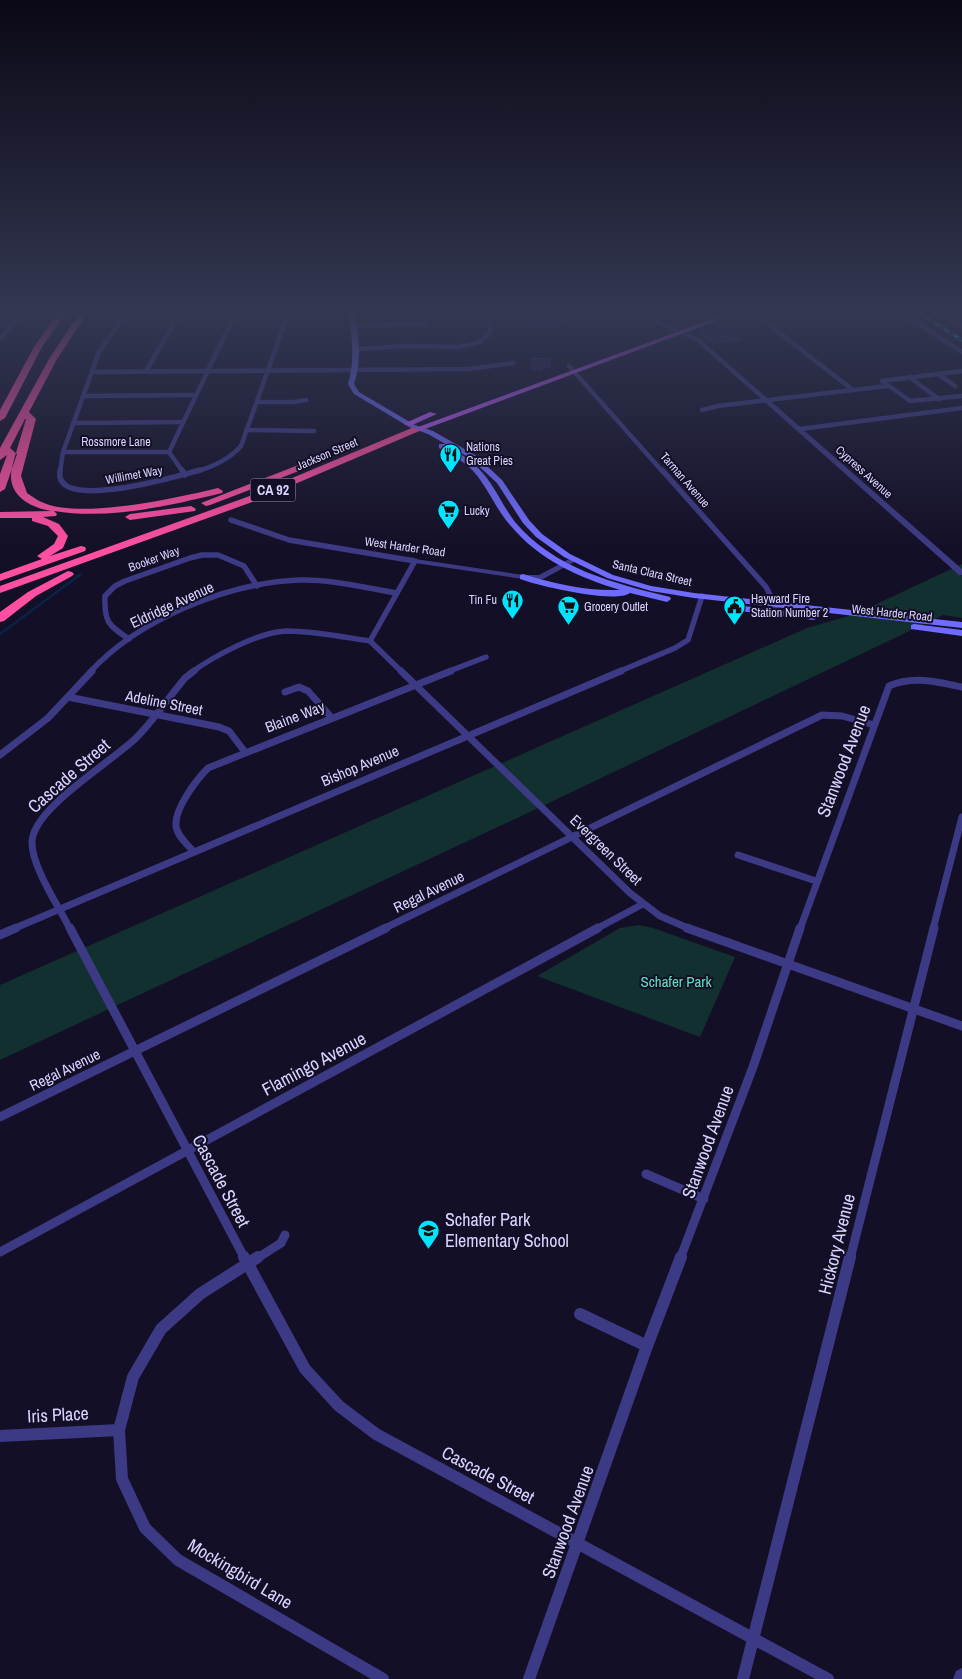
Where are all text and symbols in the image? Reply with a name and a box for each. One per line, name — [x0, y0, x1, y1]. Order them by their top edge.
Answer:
street label: Rossmore Lane — [81, 434, 151, 450]
street label: Jackson Street — [294, 434, 360, 474]
place label: Nations Great Pies — [466, 439, 513, 469]
restaurant icon: Nations Great Pies — [438, 442, 462, 473]
street label: Cypress Avenue — [832, 442, 896, 502]
street label: Tarman Avenue — [657, 449, 713, 511]
street label: Willimet Way — [104, 462, 164, 488]
road number: CA 92 — [250, 478, 296, 502]
supermarket icon: Lucky — [436, 499, 460, 530]
place label: Lucky — [464, 503, 490, 519]
street label: West Harder Road — [364, 533, 446, 561]
street label: Booker Way — [126, 542, 182, 576]
street label: Santa Clara Street — [611, 556, 693, 590]
street label: Eldridge Avenue — [127, 576, 217, 633]
restaurant icon: Tin Fu — [501, 588, 525, 619]
place label: Hayward Fire Station Number 2 — [751, 591, 828, 621]
place label: Tin Fu — [469, 592, 497, 608]
public building icon: Hayward Fire Station Number 2 — [723, 594, 747, 625]
supermarket icon: Grocery Outlet — [556, 595, 580, 626]
place label: Grocery Outlet — [584, 599, 648, 615]
street label: West Harder Road — [851, 601, 933, 625]
street label: Adeline Street — [123, 685, 205, 720]
street label: Blaine Way — [262, 695, 329, 738]
street label: Stanwood Avenue — [811, 701, 876, 821]
street label: Cascade Street — [22, 733, 115, 818]
street label: Bishop Avenue — [318, 740, 402, 791]
street label: Evergreen Street — [566, 810, 647, 890]
street label: Regal Avenue — [390, 865, 468, 918]
park label: Schafer Park — [640, 971, 712, 992]
street label: Flamingo Avenue — [257, 1026, 370, 1102]
street label: Regal Avenue — [26, 1043, 104, 1096]
street label: Stanwood Avenue — [675, 1082, 740, 1202]
street label: Cascade Street — [187, 1130, 256, 1232]
street label: Hickory Avenue — [812, 1191, 861, 1297]
place label: Schafer Park Elementary School — [445, 1207, 569, 1253]
school or university icon: Schafer Park Elementary School — [417, 1218, 441, 1249]
street label: Iris Place — [27, 1400, 89, 1429]
street label: Cascade Street — [437, 1440, 539, 1509]
street label: Stanwood Avenue — [535, 1462, 600, 1582]
street label: Mockingbird Lane — [183, 1532, 297, 1615]

